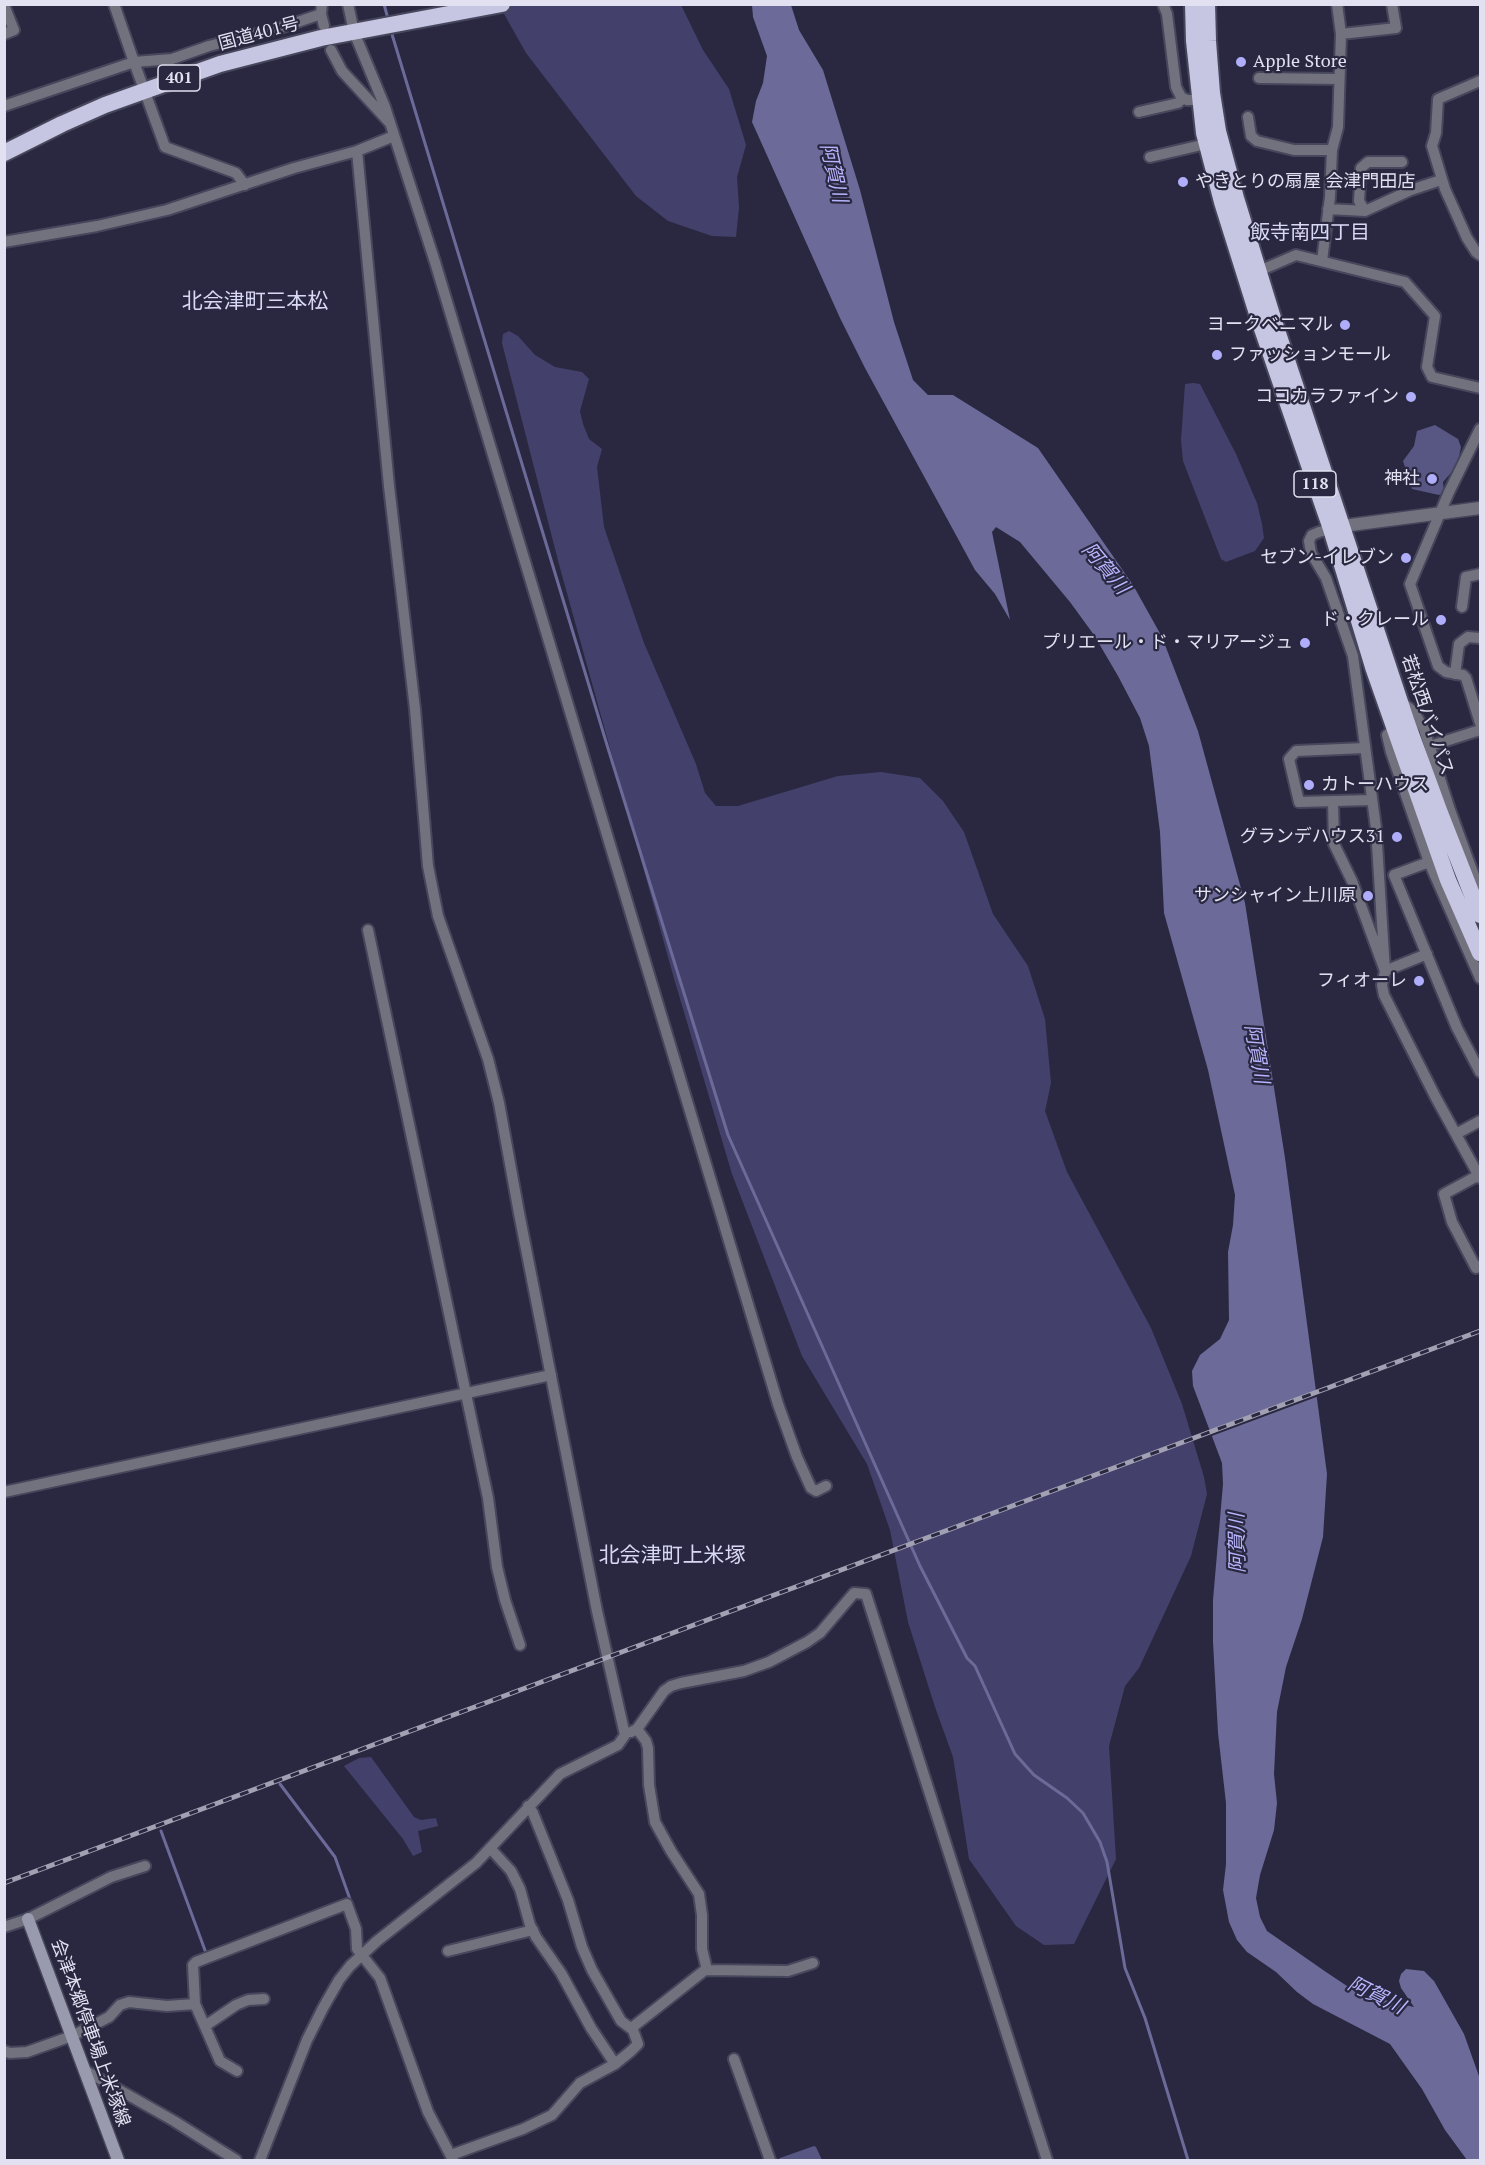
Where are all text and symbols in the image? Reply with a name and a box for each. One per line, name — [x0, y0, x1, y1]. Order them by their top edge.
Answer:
street label: 国道401号 — [216, 13, 302, 55]
place label: Apple Store — [1253, 51, 1347, 73]
marker: Apple Store — [1234, 55, 1248, 69]
road number: 401 — [158, 65, 200, 91]
water label: 阿賀川 — [815, 141, 851, 205]
place label: やきとりの扇屋 会津門田店 — [1195, 171, 1415, 193]
marker: やきとりの扇屋 会津門田店 — [1176, 175, 1190, 189]
district label: 飯寺南四丁目 — [1250, 221, 1370, 245]
district label: 北会津町三本松 — [182, 289, 328, 315]
place label: ヨークベニマル — [1207, 314, 1333, 336]
marker: ヨークベニマル — [1338, 318, 1352, 332]
place label: ファッションモール — [1229, 344, 1391, 366]
marker: ファッションモール — [1210, 348, 1224, 362]
place label: ココカラファイン — [1255, 386, 1399, 408]
marker: ココカラファイン — [1404, 390, 1418, 404]
place label: 神社 — [1384, 468, 1420, 490]
road number: 118 — [1294, 471, 1336, 497]
marker: 神社 — [1425, 472, 1439, 486]
water label: 阿賀川 — [1077, 538, 1133, 600]
place label: セブン-イレブン — [1260, 547, 1394, 569]
marker: セブン-イレブン — [1399, 551, 1413, 565]
place label: ド・クレール — [1321, 609, 1429, 631]
marker: ド・クレール — [1434, 613, 1448, 627]
place label: プリエール・ド・マリアージュ — [1042, 632, 1293, 654]
marker: プリエール・ド・マリアージュ — [1298, 636, 1312, 650]
street label: 若松西バイパス — [1396, 652, 1458, 778]
place label: カトーハウス — [1321, 774, 1429, 796]
marker: カトーハウス — [1302, 778, 1316, 792]
place label: グランデハウス31 — [1240, 826, 1385, 848]
marker: グランデハウス31 — [1390, 830, 1404, 844]
place label: サンシャイン上川原 — [1194, 885, 1356, 907]
marker: サンシャイン上川原 — [1361, 889, 1375, 903]
place label: フィオーレ — [1317, 970, 1407, 992]
marker: フィオーレ — [1412, 974, 1426, 988]
water label: 阿賀川 — [1239, 1022, 1273, 1086]
water label: 阿賀川 — [1225, 1513, 1251, 1573]
district label: 北会津町上米塚 — [599, 1543, 745, 1569]
street label: 会津本郷停車場上米塚線 — [46, 1936, 134, 2130]
water label: 阿賀川 — [1344, 1972, 1408, 2020]

